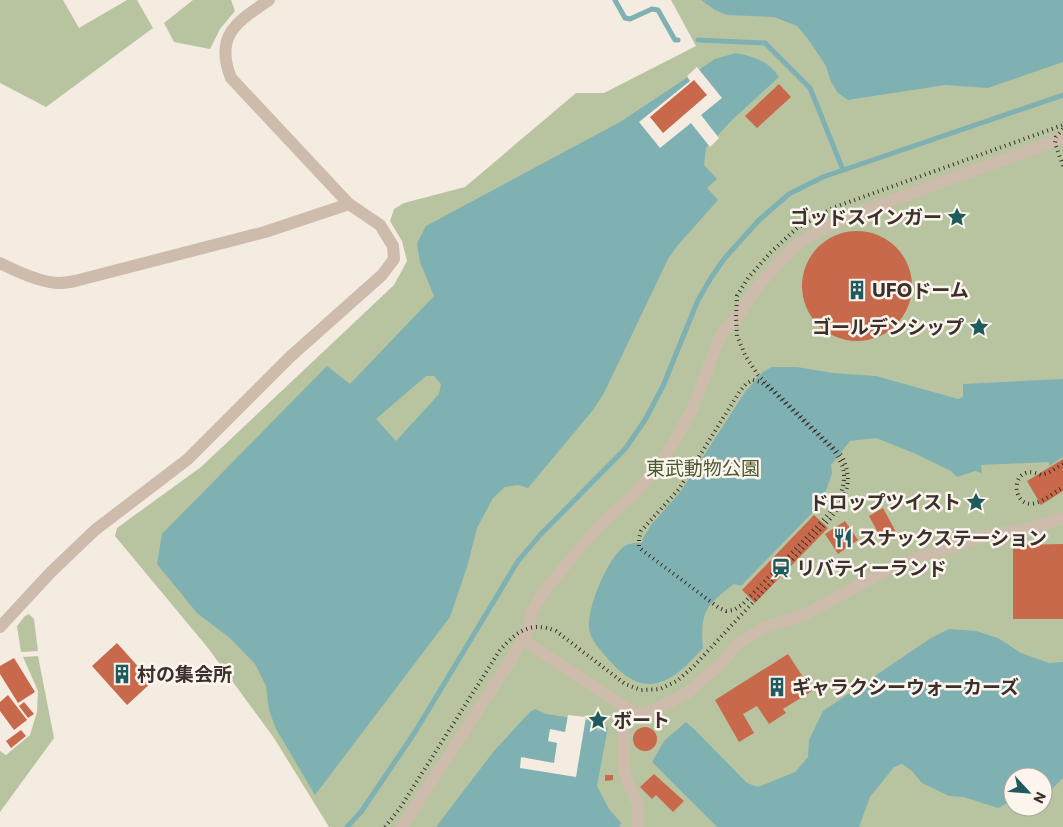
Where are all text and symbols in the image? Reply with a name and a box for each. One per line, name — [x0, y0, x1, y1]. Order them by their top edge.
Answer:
place label: ゴッドスインガー — [790, 205, 942, 228]
place icon: ゴッドスインガー — [946, 206, 968, 228]
place label: UFOドーム — [872, 278, 969, 301]
building icon: UFOドーム — [846, 279, 868, 301]
place label: ゴールデンシップ — [812, 315, 964, 338]
place icon: ゴールデンシップ — [968, 316, 990, 338]
park label: 東武動物公園 — [646, 456, 760, 479]
place label: ドロップツイスト — [810, 490, 961, 513]
place icon: ドロップツイスト — [965, 491, 987, 513]
place label: スナックステーション — [858, 526, 1047, 549]
restaurant icon: スナックステーション — [832, 527, 854, 549]
place label: リバティーランド — [796, 556, 947, 579]
station icon: リバティーランド — [770, 557, 792, 579]
place label: 村の集会所 — [137, 662, 232, 685]
building icon: 村の集会所 — [111, 663, 133, 685]
place label: ギャラクシーウォーカーズ — [792, 675, 1019, 698]
building icon: ギャラクシーウォーカーズ — [766, 676, 788, 698]
place label: ボート — [613, 708, 670, 731]
place icon: ボート — [587, 709, 609, 731]
north arrow — [1003, 767, 1053, 817]
text: N — [1030, 789, 1050, 806]

